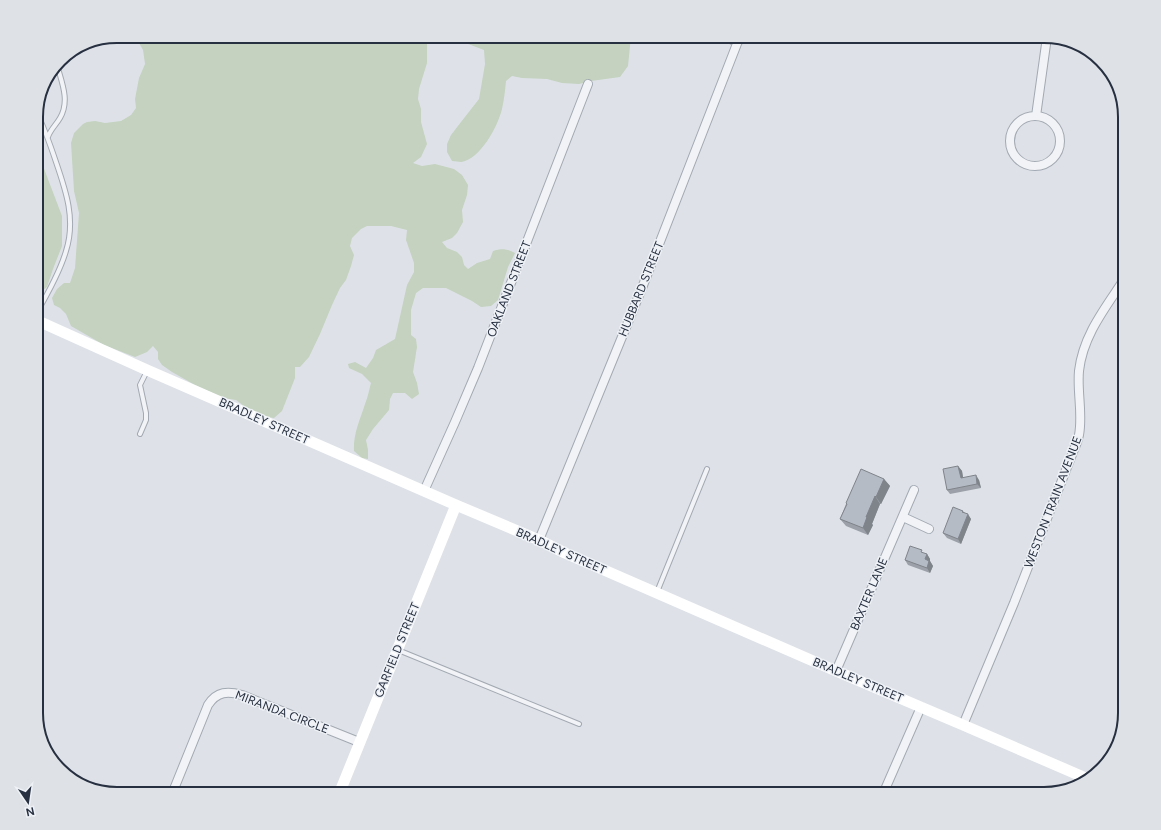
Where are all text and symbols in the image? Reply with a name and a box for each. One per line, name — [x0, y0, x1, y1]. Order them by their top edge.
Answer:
street label: OAKLAND STREET — [484, 239, 534, 339]
street label: HUBBARD STREET — [616, 239, 667, 339]
street label: BRADLEY STREET — [217, 395, 312, 447]
street label: WESTON TRAIN AVENUE — [1021, 434, 1085, 570]
street label: BRADLEY STREET — [514, 525, 609, 577]
street label: BAXTER LANE — [847, 555, 891, 633]
street label: GARFIELD STREET — [372, 600, 423, 700]
street label: BRADLEY STREET — [811, 655, 906, 706]
street label: MIRANDA CIRCLE — [233, 688, 331, 736]
north arrow — [8, 782, 48, 822]
text: N — [25, 804, 36, 819]

